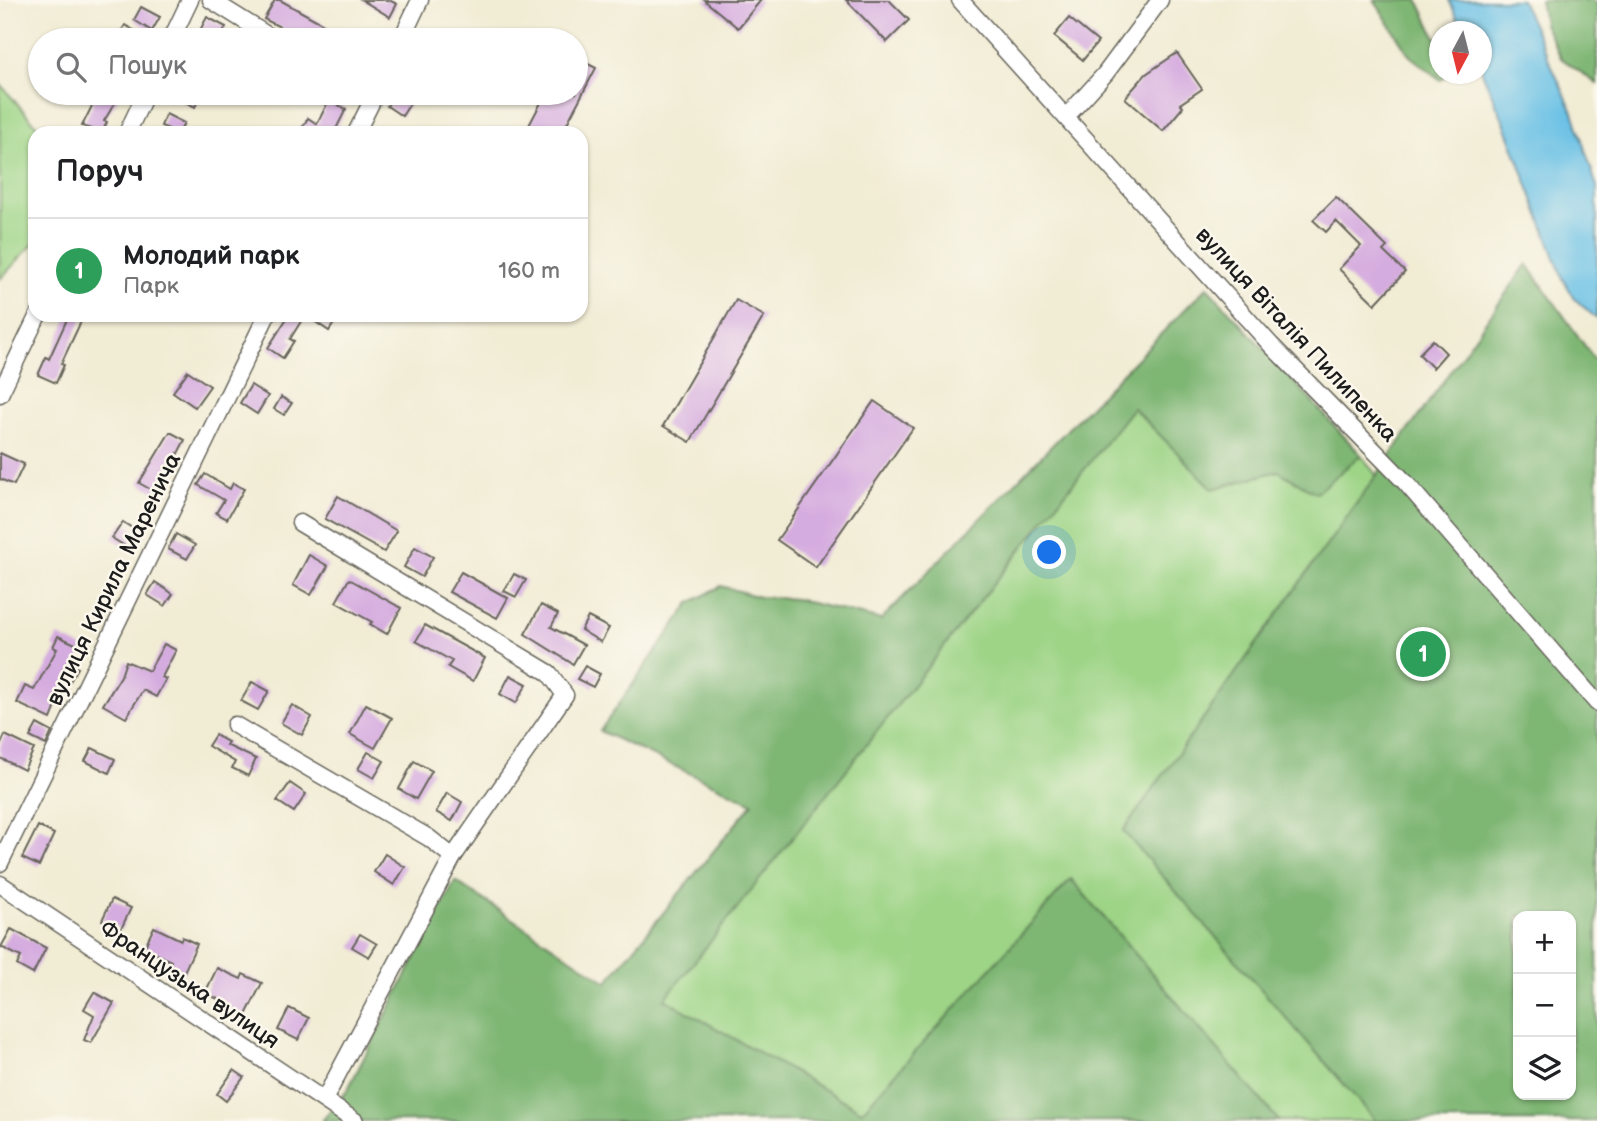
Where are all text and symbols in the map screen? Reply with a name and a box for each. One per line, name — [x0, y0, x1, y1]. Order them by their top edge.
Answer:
north arrow — [1429, 21, 1492, 84]
search box — [28, 28, 588, 105]
icon: search — [52, 48, 90, 86]
text: Пошук — [108, 51, 187, 82]
text: Поруч — [56, 154, 144, 190]
street label: вулиця Віталія Пилипенка — [1189, 222, 1403, 448]
text: Молодий парк — [123, 241, 299, 272]
text: 1 — [74, 257, 84, 285]
text: 160 m — [498, 257, 560, 285]
text: Парк — [123, 272, 179, 300]
street label: вулиця Кирила Маренича — [41, 448, 187, 710]
your location — [1032, 535, 1066, 569]
pin: 1 — [1400, 628, 1446, 680]
map controls — [1513, 911, 1576, 1100]
button: + — [1513, 911, 1576, 974]
street label: Французька вулиця — [94, 914, 285, 1055]
button: − — [1513, 974, 1576, 1037]
button: layers — [1513, 1037, 1576, 1100]

